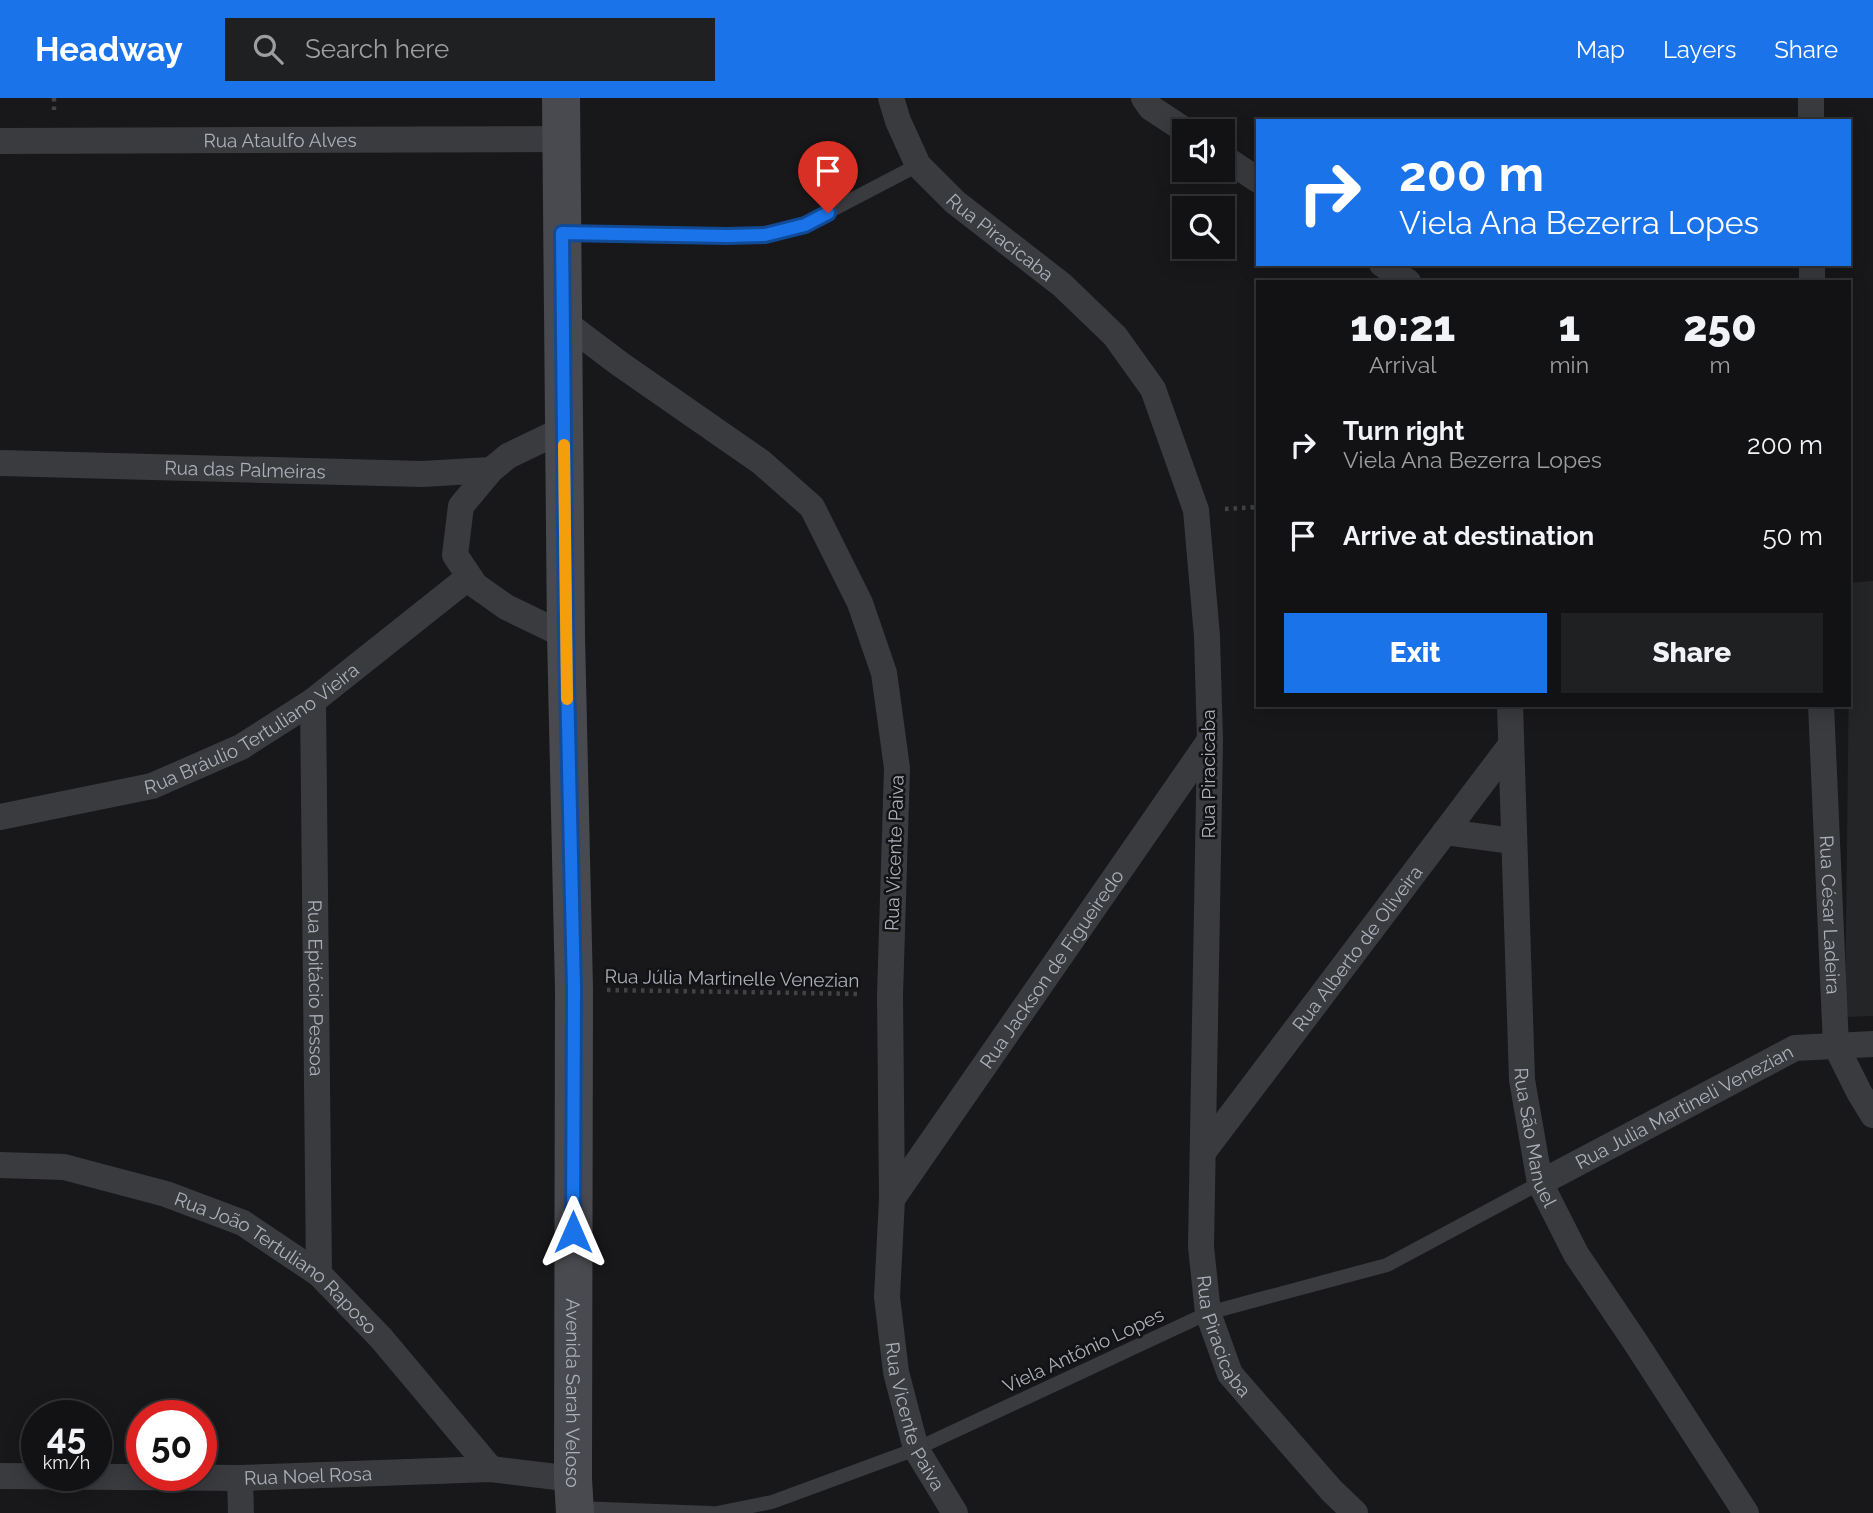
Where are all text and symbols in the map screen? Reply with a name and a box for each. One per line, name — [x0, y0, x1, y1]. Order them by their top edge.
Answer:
search box — [225, 18, 715, 81]
text: Headway — [35, 30, 183, 69]
icon: search — [249, 30, 287, 68]
text: Search here — [305, 34, 449, 64]
text: Map — [1576, 35, 1625, 64]
text: Layers — [1663, 35, 1736, 64]
text: Share — [1774, 35, 1838, 64]
map controls — [1172, 119, 1235, 259]
button: sound — [1172, 119, 1235, 182]
street label: Rua Ataulfo Alves — [203, 129, 357, 151]
pin — [798, 141, 858, 213]
text: 200 m — [1399, 145, 1544, 202]
icon: right — [1284, 147, 1375, 238]
icon: arrive — [809, 152, 847, 190]
street label: Rua Piracicaba — [942, 189, 1058, 285]
button: search — [1172, 196, 1235, 259]
text: Viela Ana Bezerra Lopes — [1399, 204, 1759, 241]
text: 10:21 — [1350, 302, 1455, 351]
text: 1 — [1558, 302, 1580, 351]
text: 250 — [1683, 302, 1757, 351]
text: Arrival — [1369, 351, 1436, 378]
text: min — [1549, 351, 1589, 378]
text: m — [1709, 351, 1731, 378]
text: Turn right — [1343, 416, 1464, 446]
icon: right — [1284, 426, 1322, 464]
text: 200 m — [1747, 430, 1823, 460]
text: Viela Ana Bezerra Lopes — [1343, 446, 1602, 473]
street label: Rua das Palmeiras — [164, 456, 326, 482]
icon: arrive — [1284, 517, 1322, 555]
text: Arrive at destination — [1343, 521, 1594, 551]
text: 50 m — [1762, 521, 1823, 551]
button: Exit — [1284, 613, 1547, 693]
button: Share — [1561, 613, 1823, 693]
street label: Rua Bráulio Tertuliano Vieira — [142, 658, 363, 798]
street label: Rua Piracicaba — [1197, 709, 1219, 839]
street label: Rua Vicente Paiva — [880, 775, 908, 931]
street label: Rua César Ladeira — [1816, 835, 1845, 995]
street label: Rua Alberto de Oliveira — [1288, 861, 1427, 1035]
street label: Rua Jackson de Figueiredo — [975, 865, 1128, 1072]
street label: Rua Epitácio Pessoa — [304, 900, 328, 1076]
street label: Rua Júlia Martinelle Venezian — [604, 965, 860, 991]
street label: Rua Julia Martineli Venezian — [1572, 1040, 1797, 1173]
street label: Rua São Manuel — [1511, 1067, 1562, 1211]
street label: Rua João Tertuliano Raposo — [172, 1187, 382, 1338]
position arrow — [536, 1195, 610, 1269]
street label: Rua Piracicaba — [1193, 1274, 1256, 1401]
street label: Avenida Sarah Veloso — [562, 1298, 584, 1488]
street label: Viela Antônio Lopes — [999, 1303, 1167, 1397]
street label: Rua Vicente Paiva — [881, 1341, 950, 1494]
speed limit sign: 50 — [126, 1400, 217, 1491]
text: 45 — [47, 1416, 86, 1457]
text: km/h — [43, 1452, 90, 1473]
street label: Rua Noel Rosa — [244, 1462, 372, 1489]

